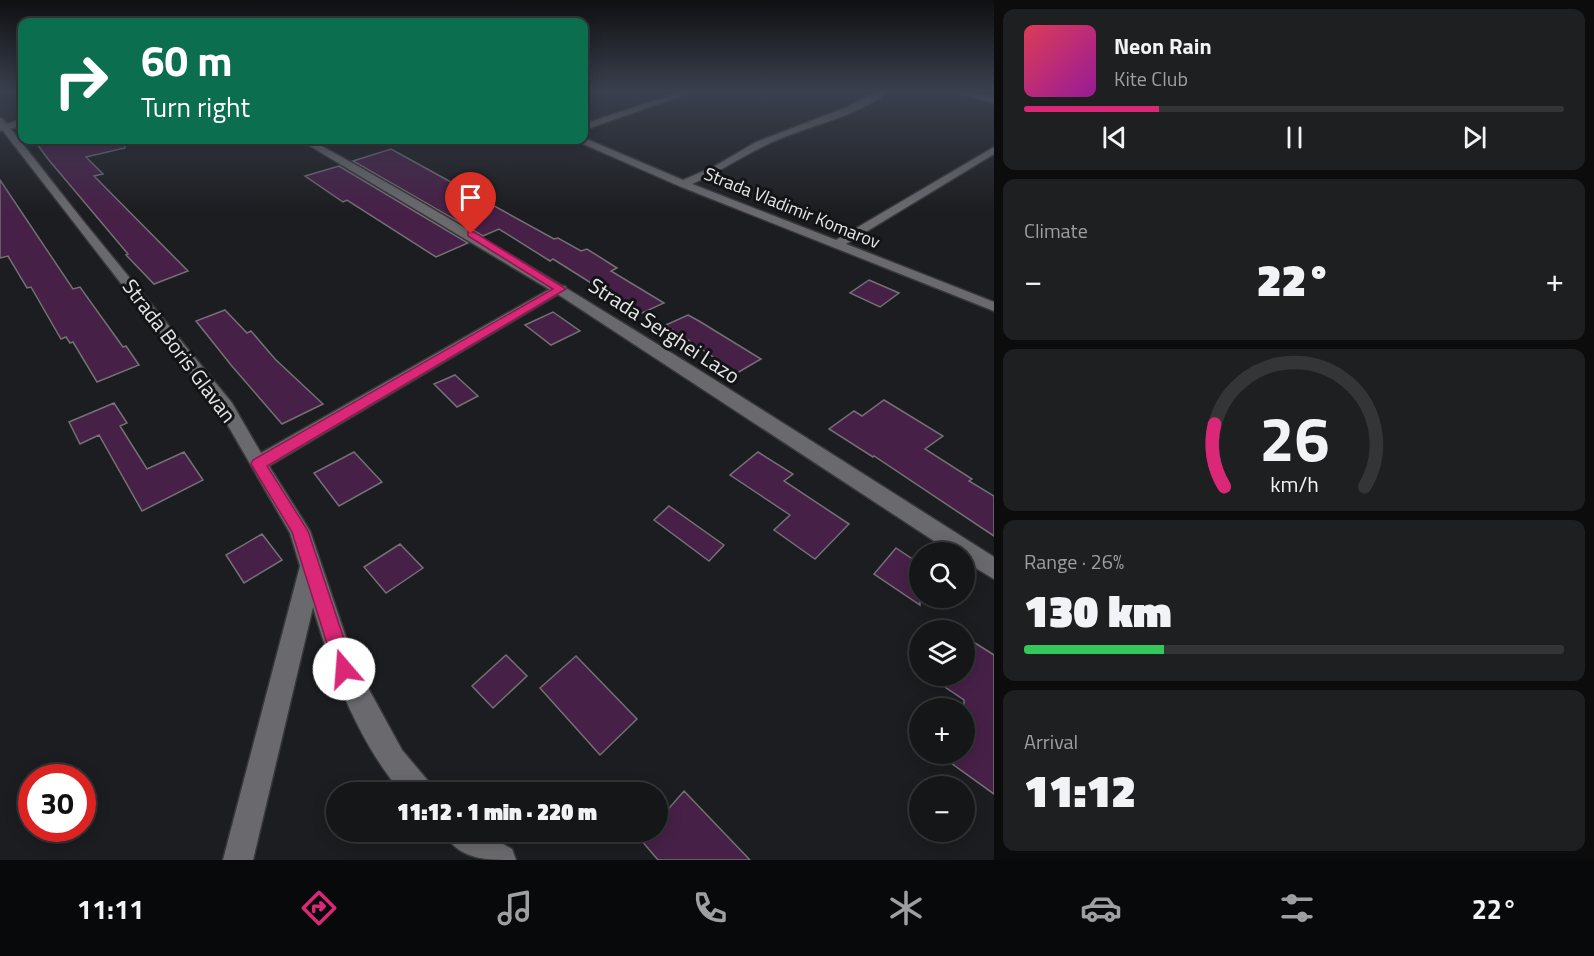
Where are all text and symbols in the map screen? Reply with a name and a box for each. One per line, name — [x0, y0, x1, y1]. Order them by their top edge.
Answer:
text: 60 m — [141, 28, 233, 92]
text: Neon Rain — [1114, 29, 1212, 63]
icon: right — [42, 42, 120, 120]
text: Kite Club — [1114, 63, 1188, 94]
text: Turn right — [141, 86, 250, 127]
icon: previous — [1098, 121, 1131, 154]
icon: pause — [1278, 121, 1311, 154]
icon: next — [1458, 121, 1491, 154]
street label: Strada Vladimir Komarov — [700, 160, 885, 255]
pin — [445, 172, 496, 234]
icon: arrive — [454, 181, 487, 214]
text: Climate — [1024, 215, 1088, 246]
text: 22° — [1257, 245, 1331, 313]
text: − — [1024, 255, 1042, 305]
text: + — [1546, 255, 1564, 305]
street label: Strada Serghei Lazo — [583, 269, 747, 391]
street label: Strada Boris Glavan — [115, 272, 245, 429]
text: 26 — [1259, 390, 1329, 485]
text: km/h — [1270, 468, 1318, 500]
map controls — [909, 542, 975, 842]
button: search — [909, 542, 975, 608]
text: Range · 26% — [1024, 546, 1124, 577]
text: 130 km — [1024, 576, 1172, 644]
button: layers — [909, 620, 975, 686]
position arrow — [312, 637, 376, 701]
button: + — [909, 698, 975, 764]
text: Arrival — [1024, 726, 1078, 757]
text: 11:12 — [1024, 756, 1136, 824]
speed limit sign: 30 — [18, 764, 96, 842]
button: − — [909, 776, 975, 842]
text: 11:12 · 1 min · 220 m — [397, 795, 597, 829]
icon: directions — [298, 887, 340, 929]
icon: music — [494, 887, 536, 929]
icon: phone — [689, 887, 731, 929]
icon: climate — [885, 887, 927, 929]
icon: car — [1080, 887, 1122, 929]
icon: filters — [1276, 887, 1318, 929]
text: 11:11 — [77, 888, 144, 929]
text: 22° — [1472, 888, 1517, 929]

